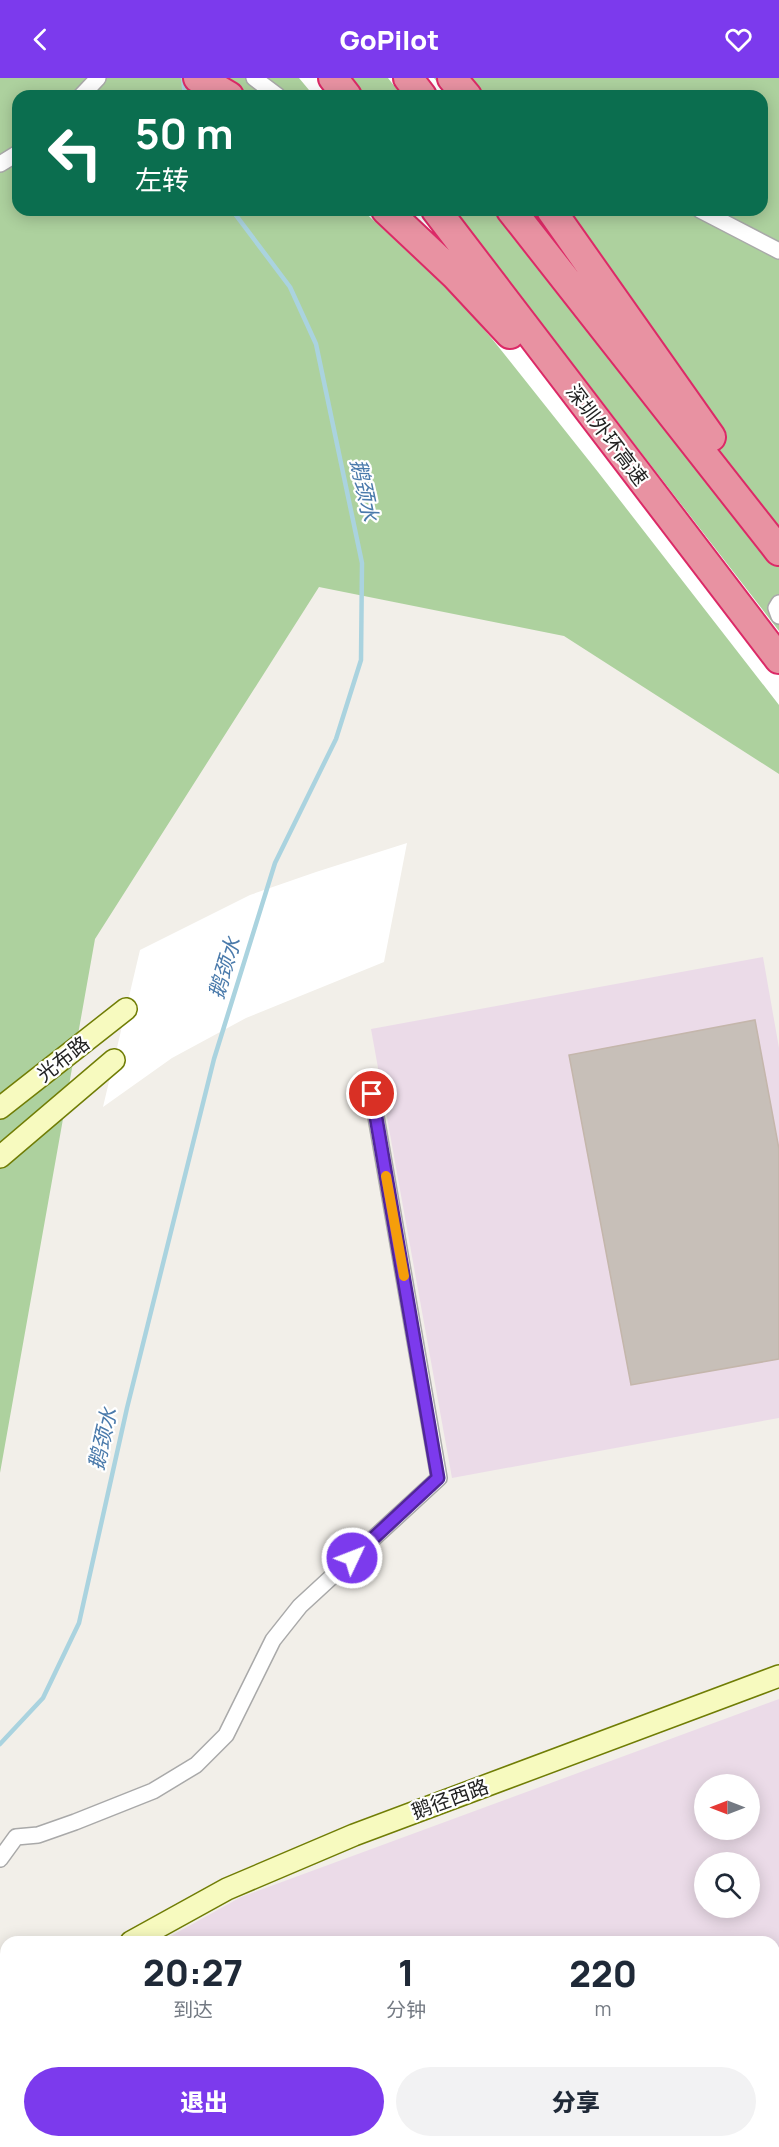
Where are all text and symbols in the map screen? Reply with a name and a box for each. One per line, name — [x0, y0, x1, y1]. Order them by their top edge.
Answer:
text: GoPilot — [340, 21, 439, 58]
icon: back — [24, 23, 57, 56]
icon: heart — [722, 23, 755, 56]
text: 50 m — [135, 104, 233, 162]
icon: left — [36, 114, 114, 192]
text: 左转 — [135, 161, 189, 198]
street label: 深圳外环高速 — [561, 379, 654, 491]
water label: 鹅颈水 — [345, 456, 385, 524]
water label: 鹅颈水 — [201, 933, 247, 1002]
street label: 光布路 — [31, 1029, 95, 1088]
pin — [346, 1068, 397, 1119]
icon: arrive — [355, 1077, 388, 1110]
water label: 鹅颈水 — [81, 1404, 123, 1473]
position arrow — [320, 1526, 384, 1590]
street label: 鹅径西路 — [408, 1772, 492, 1825]
north arrow — [694, 1774, 760, 1840]
map controls — [694, 1774, 760, 1918]
button: search — [694, 1852, 760, 1918]
text: 20:27 — [143, 1948, 243, 1997]
text: 1 — [398, 1948, 414, 1997]
text: 220 — [569, 1949, 637, 1998]
text: m — [595, 1995, 612, 2022]
text: 到达 — [173, 1996, 213, 2023]
text: 分钟 — [386, 1996, 426, 2023]
button: 退出 — [24, 2067, 384, 2136]
button: 分享 — [396, 2067, 756, 2136]

